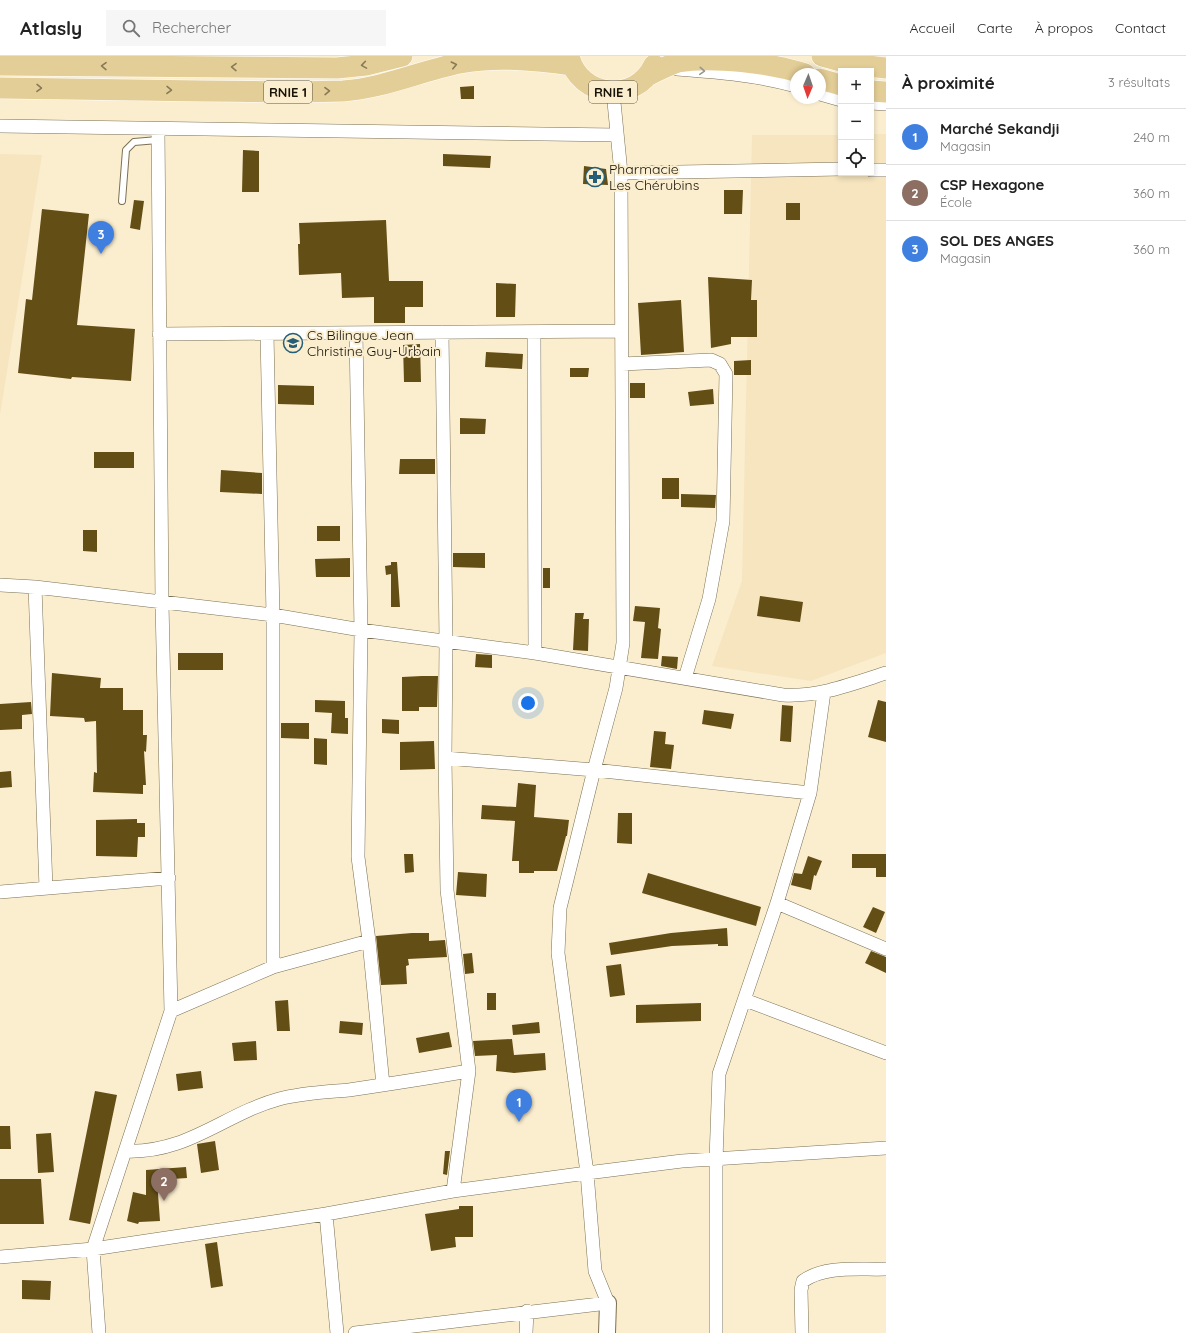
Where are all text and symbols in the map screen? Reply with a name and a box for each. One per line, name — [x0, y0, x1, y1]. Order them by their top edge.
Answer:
search box — [106, 10, 386, 46]
text: Atlasly — [20, 16, 82, 40]
icon: search — [120, 17, 142, 39]
text: Rechercher — [152, 18, 231, 37]
text: Accueil — [909, 19, 955, 37]
text: Carte — [977, 19, 1013, 37]
text: À propos — [1035, 19, 1093, 37]
text: Contact — [1115, 19, 1166, 37]
one-way arrow — [361, 60, 367, 69]
one-way arrow — [450, 61, 457, 69]
one-way arrow — [101, 62, 107, 70]
one-way arrow — [231, 63, 237, 71]
one-way arrow — [699, 67, 705, 76]
north arrow — [790, 68, 826, 104]
map controls — [838, 68, 874, 176]
button: + — [838, 68, 874, 104]
text: À proximité — [902, 72, 995, 93]
text: 3 résultats — [1108, 74, 1170, 90]
road number: RNIE 1 — [264, 81, 312, 103]
road number: RNIE 1 — [589, 81, 637, 103]
one-way arrow — [36, 84, 42, 93]
one-way arrow — [166, 86, 172, 94]
one-way arrow — [324, 87, 330, 95]
button: − — [838, 104, 874, 140]
text: Marché Sekandji — [940, 119, 1059, 138]
text: 1 — [912, 129, 918, 145]
text: 240 m — [1133, 129, 1170, 145]
text: Magasin — [940, 138, 991, 154]
button: locate — [838, 140, 874, 176]
place label: Pharmacie Les Chérubins — [609, 160, 699, 194]
pharmacy icon: Pharmacie Les Chérubins — [584, 166, 606, 188]
text: CSP Hexagone — [940, 175, 1044, 194]
text: 2 — [911, 185, 919, 201]
text: 360 m — [1133, 185, 1170, 201]
text: École — [940, 194, 972, 210]
pin: 3 — [88, 221, 114, 254]
text: SOL DES ANGES — [940, 231, 1054, 250]
text: 3 — [912, 241, 918, 257]
text: 360 m — [1133, 241, 1170, 257]
text: Magasin — [940, 250, 991, 266]
place label: Cs Bilingue Jean Christine Guy-Urbain — [307, 326, 441, 360]
school or university icon: Cs Bilingue Jean Christine Guy-Urbain — [282, 332, 304, 354]
your location — [518, 693, 538, 713]
pin: 1 — [506, 1089, 532, 1122]
pin: 2 — [151, 1168, 177, 1201]

